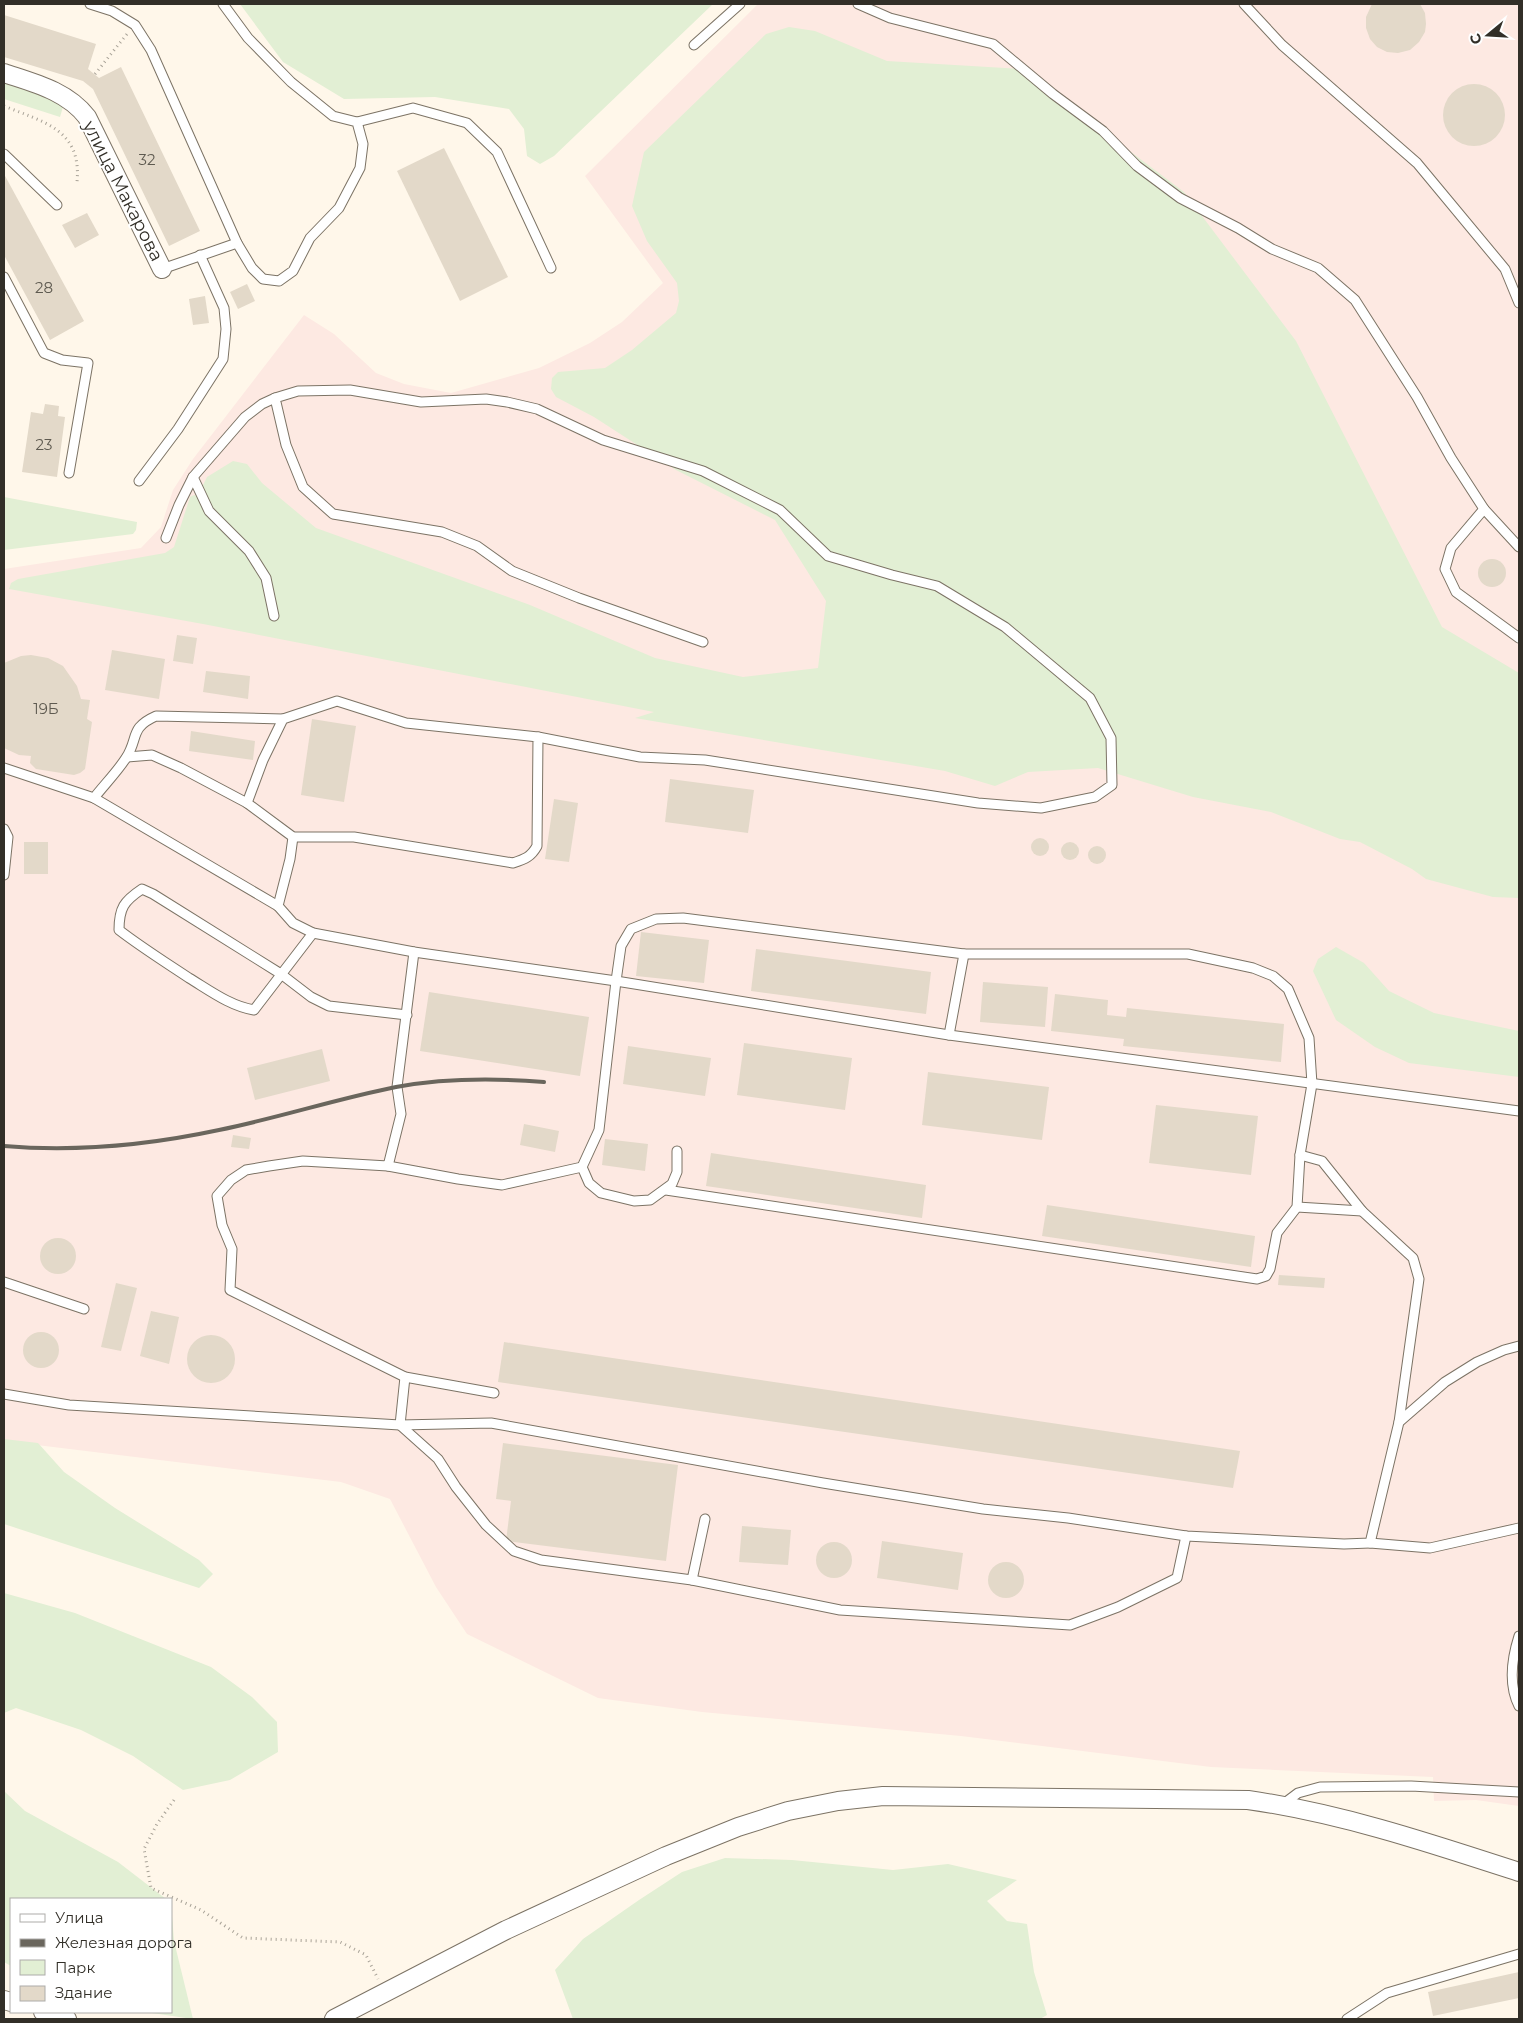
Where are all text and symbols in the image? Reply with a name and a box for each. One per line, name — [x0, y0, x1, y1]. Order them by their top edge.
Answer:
north arrow — [1463, 10, 1513, 60]
text: С — [1466, 31, 1486, 47]
street label: улица Макарова — [78, 116, 168, 265]
house number: 32 — [139, 150, 155, 169]
house number: 28 — [35, 278, 53, 297]
house number: 23 — [36, 435, 52, 454]
house number: 19Б — [33, 699, 59, 718]
legend — [10, 1898, 172, 2013]
text: Улица — [55, 1908, 103, 1927]
text: Железная дорога — [55, 1933, 192, 1952]
text: Парк — [55, 1958, 95, 1977]
text: Здание — [55, 1983, 113, 2002]

